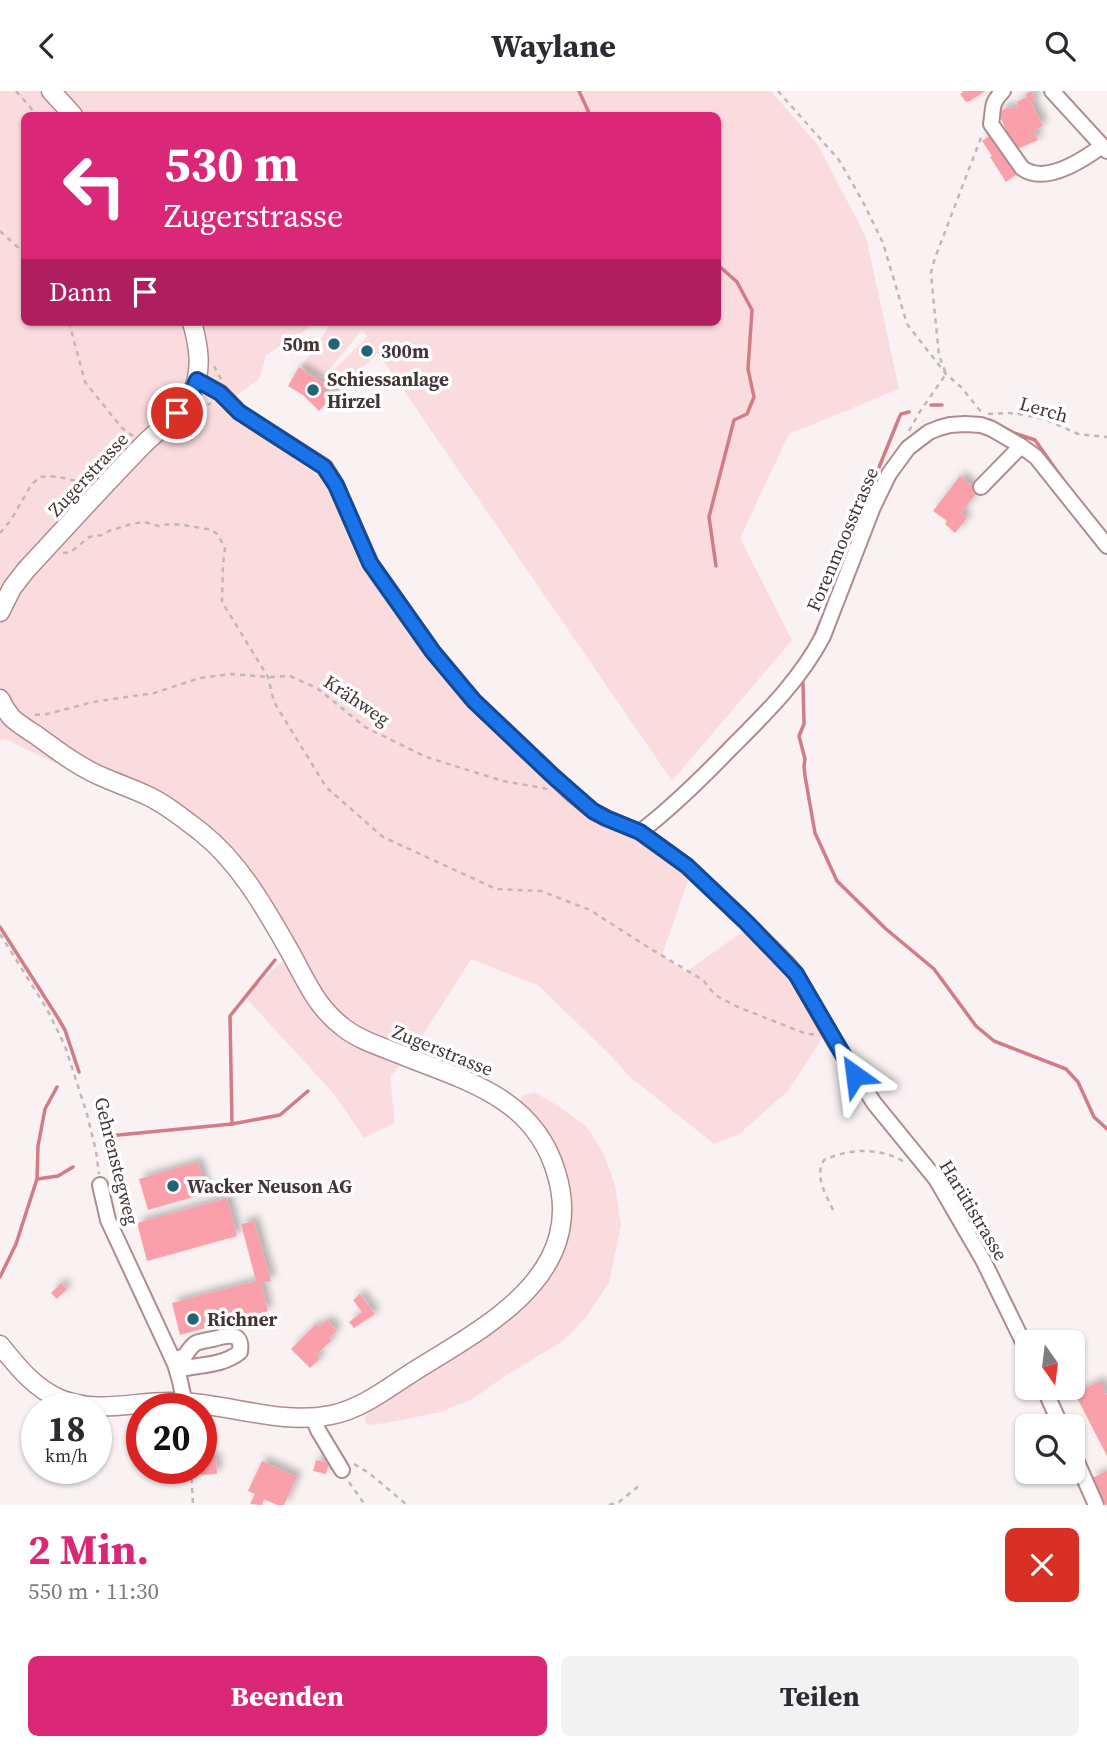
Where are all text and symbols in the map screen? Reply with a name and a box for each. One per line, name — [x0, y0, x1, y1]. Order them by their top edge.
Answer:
text: Waylane — [491, 24, 616, 68]
icon: back — [28, 27, 66, 65]
icon: search — [1041, 27, 1079, 65]
text: 530 m — [164, 130, 299, 197]
icon: left — [49, 140, 140, 231]
text: Zugerstrasse — [164, 194, 343, 238]
icon: arrive — [126, 273, 164, 311]
text: Dann — [49, 274, 112, 310]
place label: 50m — [282, 331, 320, 357]
marker: 50m — [326, 336, 342, 352]
place label: 300m — [381, 338, 429, 364]
marker: 300m — [359, 343, 375, 359]
place label: Schiessanlage Hirzel — [327, 366, 449, 414]
marker: Schiessanlage Hirzel — [305, 382, 321, 398]
pin — [147, 383, 207, 443]
street label: Lerch — [1017, 390, 1071, 428]
icon: arrive — [158, 394, 196, 432]
street label: Zugerstrasse — [42, 426, 134, 522]
street label: Forenmoosstrasse — [800, 463, 884, 615]
street label: Krähweg — [319, 668, 395, 732]
street label: Zugerstrasse — [389, 1018, 497, 1082]
position arrow — [818, 1038, 892, 1112]
street label: Gehrenstegweg — [89, 1094, 145, 1228]
street label: Harütistrasse — [934, 1155, 1014, 1265]
place label: Wacker Neuson AG — [187, 1173, 352, 1199]
marker: Wacker Neuson AG — [165, 1178, 181, 1194]
place label: Richner — [207, 1306, 278, 1332]
marker: Richner — [185, 1311, 201, 1327]
north arrow — [1015, 1330, 1085, 1400]
map controls — [1015, 1330, 1085, 1484]
speed limit sign: 20 — [126, 1393, 217, 1484]
text: 18 — [48, 1405, 85, 1453]
button: search — [1015, 1414, 1085, 1484]
text: km/h — [45, 1443, 88, 1468]
text: 2 Min. — [28, 1520, 149, 1578]
button: close — [1005, 1528, 1079, 1602]
text: 550 m · 11:30 — [28, 1575, 159, 1607]
button: Beenden — [28, 1656, 547, 1736]
button: Teilen — [561, 1656, 1079, 1736]

